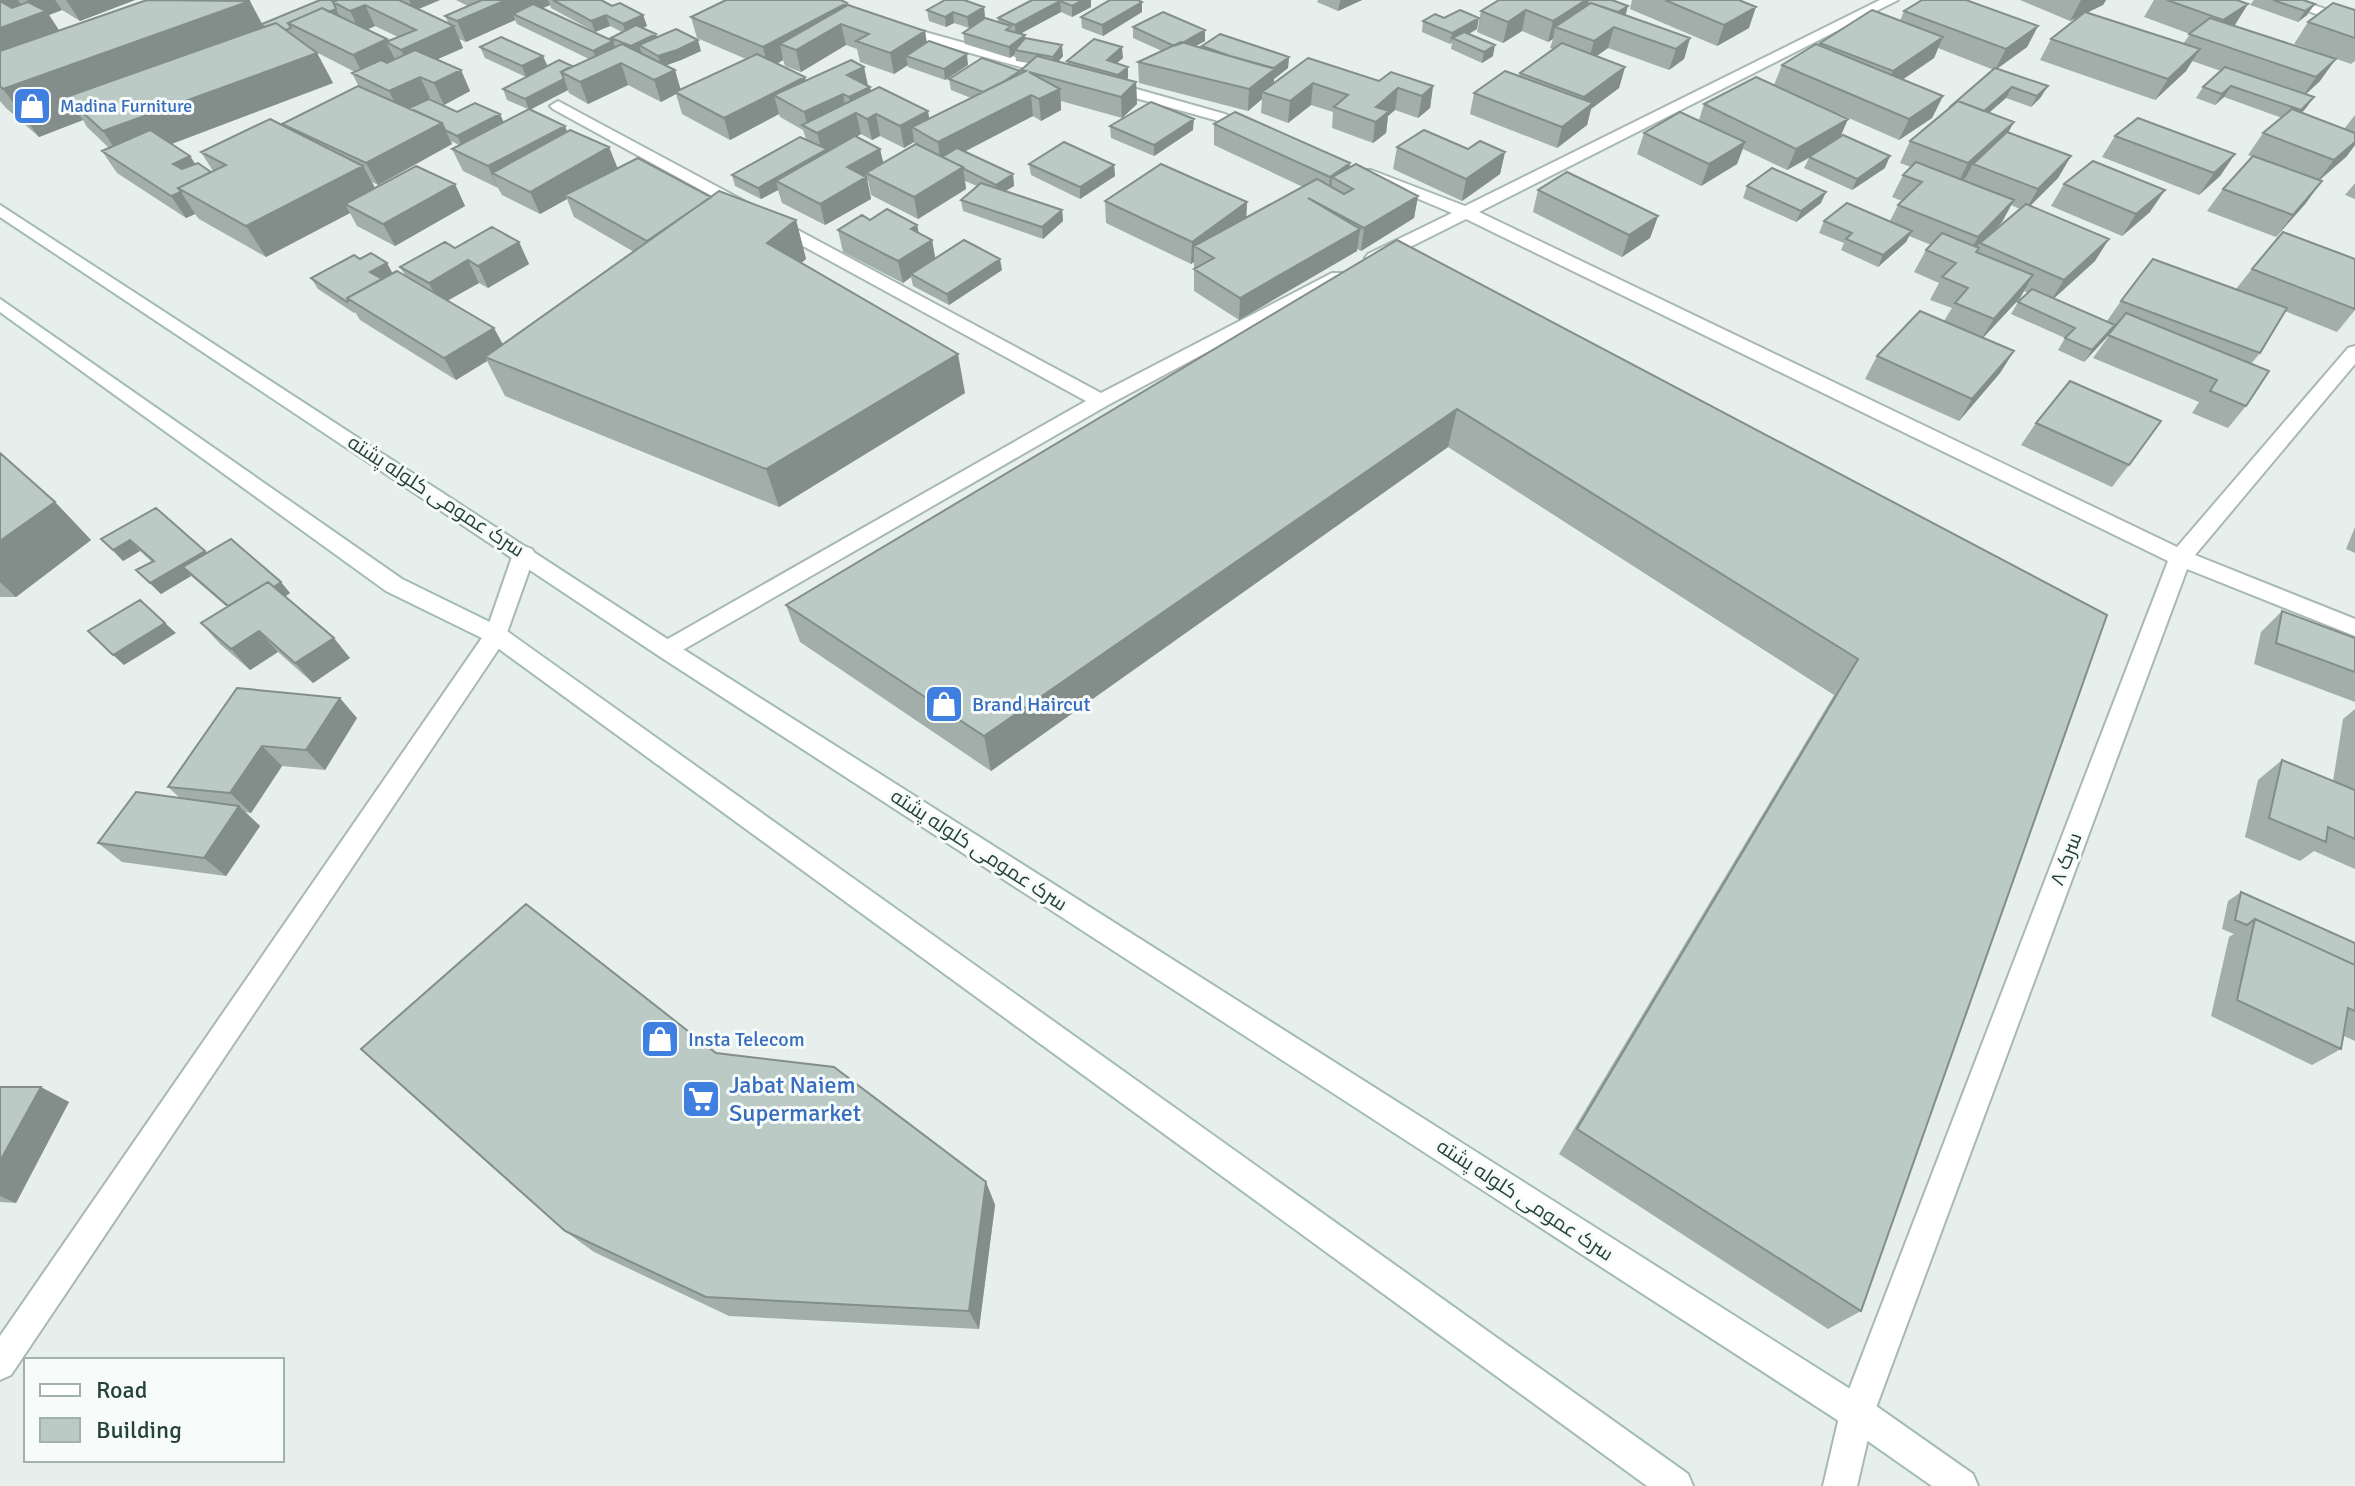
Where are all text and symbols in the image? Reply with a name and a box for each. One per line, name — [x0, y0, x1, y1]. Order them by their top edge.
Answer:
shop icon: Madina Furniture — [11, 85, 53, 127]
place label: Madina Furniture — [60, 95, 192, 117]
street label: سرک عمومی کلوله پشته — [343, 429, 529, 563]
shop icon: Brand Haircut — [923, 683, 965, 725]
place label: Brand Haircut — [972, 692, 1091, 717]
street label: سرک عمومی کلوله پشته — [886, 783, 1072, 917]
street label: سرک ۸ — [2045, 829, 2087, 889]
shop icon: Insta Telecom — [639, 1018, 681, 1060]
place label: Insta Telecom — [688, 1027, 805, 1052]
place label: Jabat Naiem Supermarket — [729, 1070, 861, 1128]
supermarket icon: Jabat Naiem Supermarket — [680, 1078, 722, 1120]
street label: سرک عمومی کلوله پشته — [1432, 1133, 1618, 1267]
legend — [24, 1358, 284, 1462]
text: Road — [96, 1375, 147, 1405]
text: Building — [96, 1415, 182, 1445]

